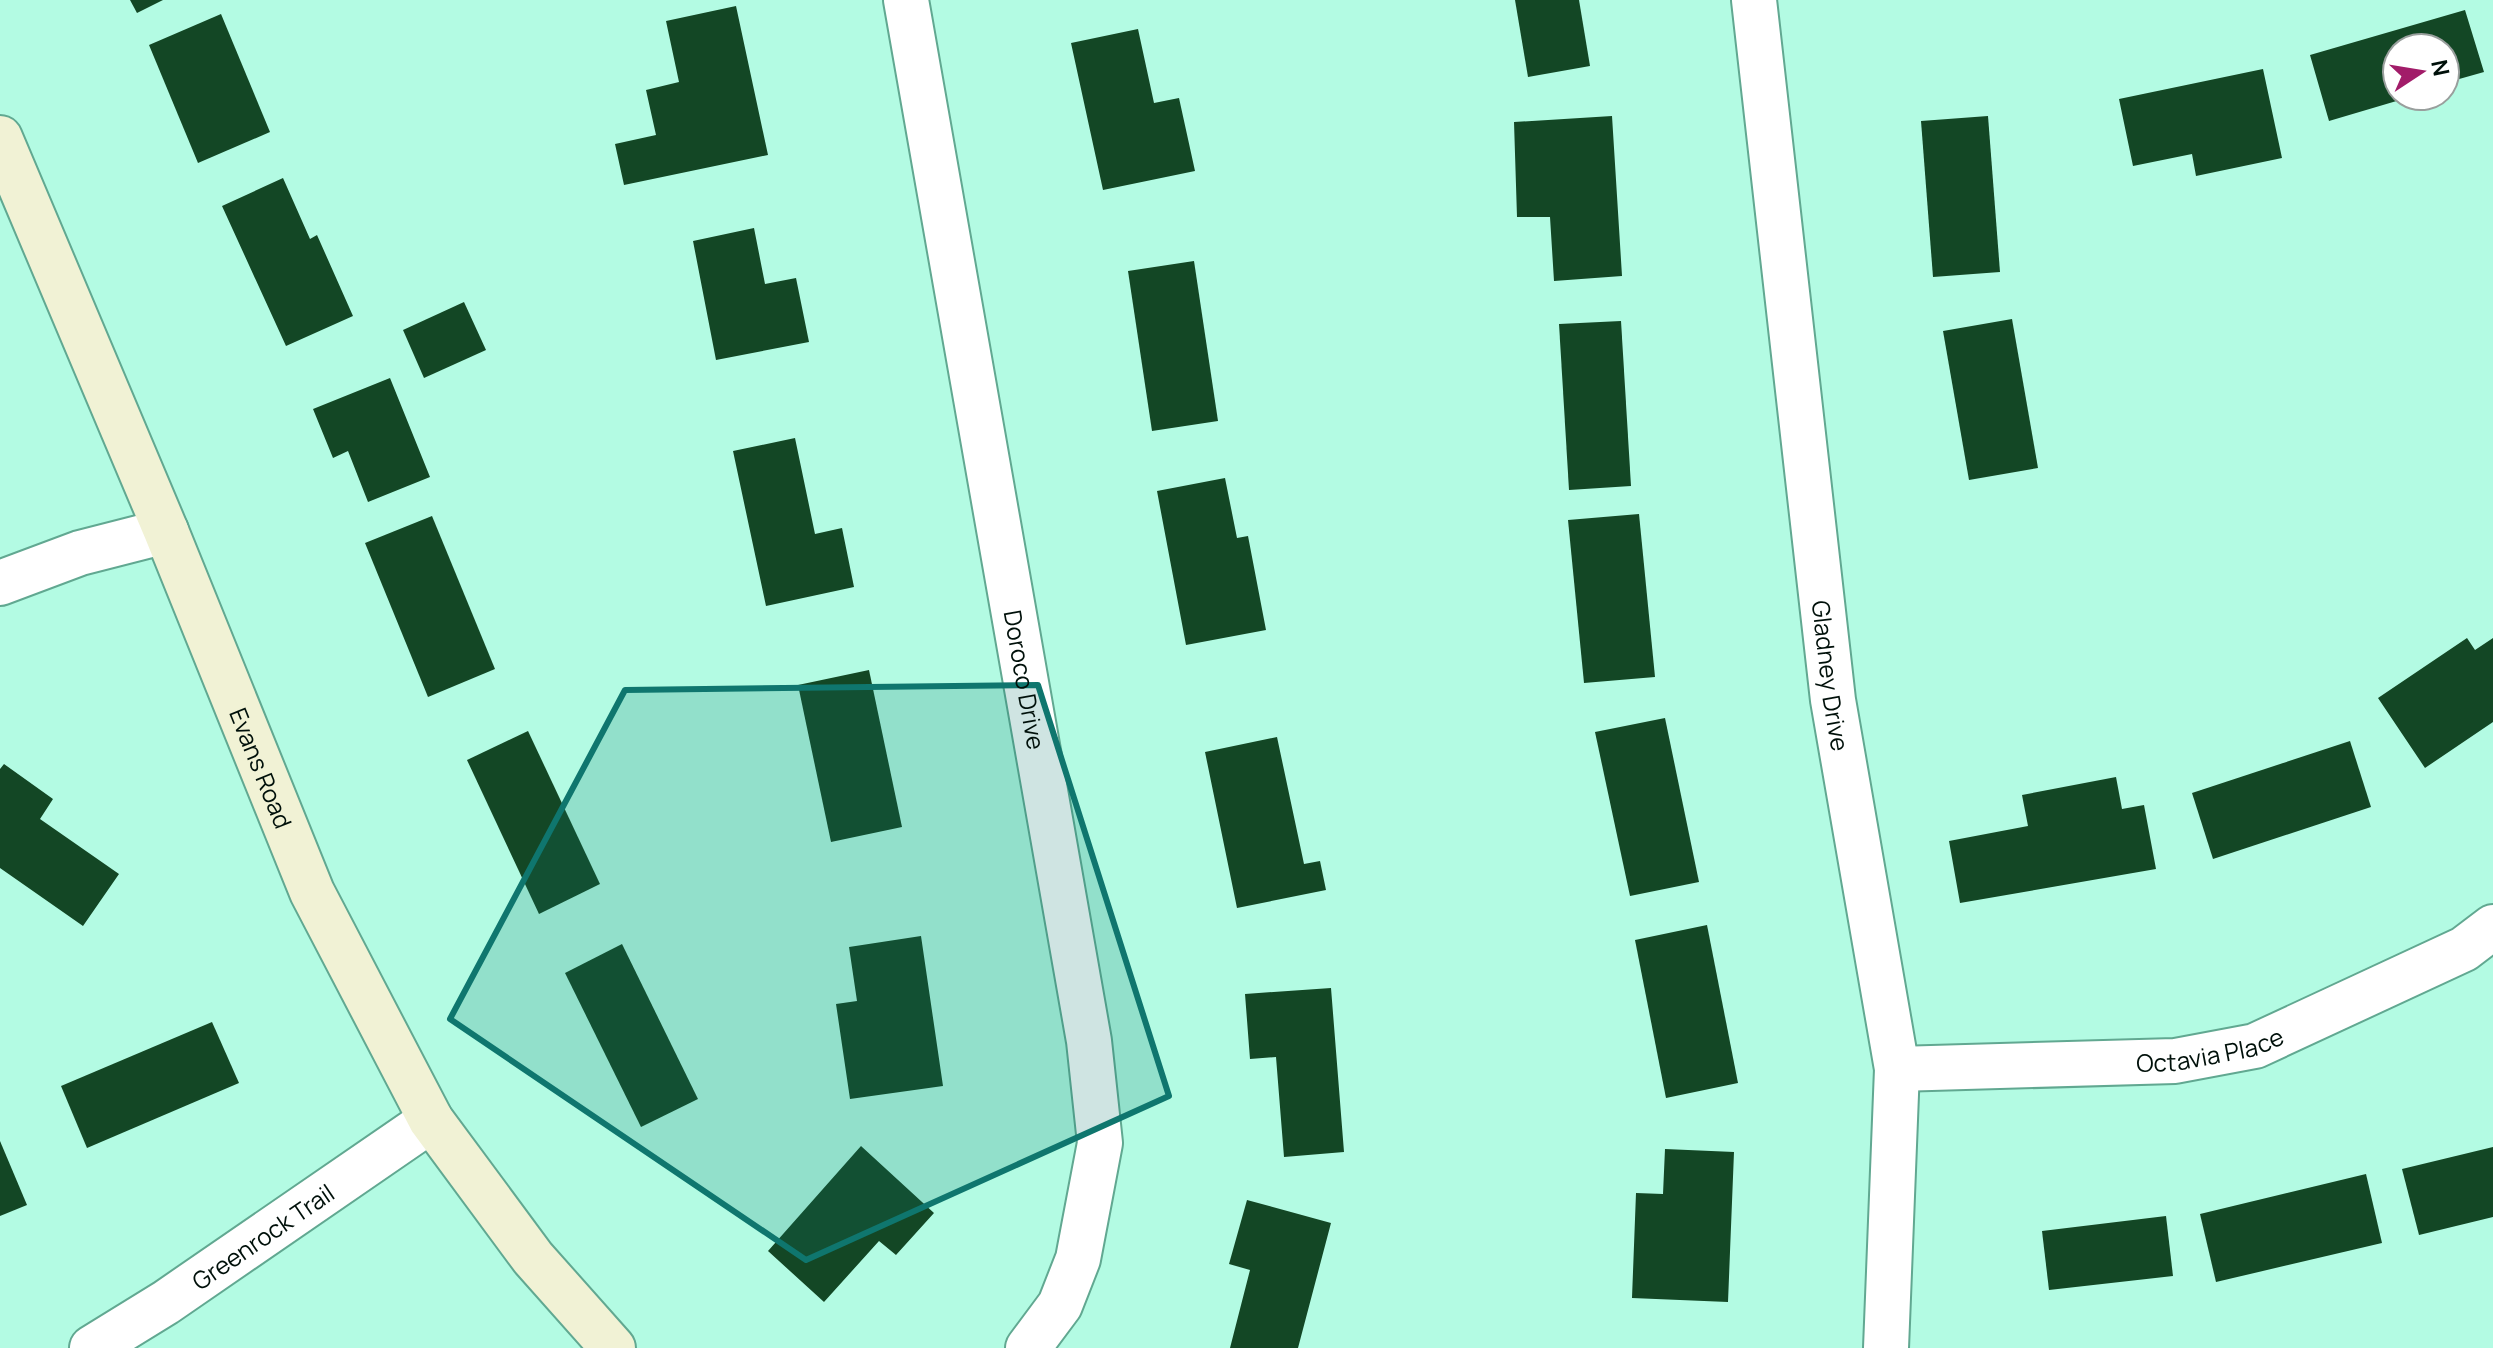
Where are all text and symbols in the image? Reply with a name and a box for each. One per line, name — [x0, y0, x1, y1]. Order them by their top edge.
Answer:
north arrow — [2381, 32, 2461, 112]
text: N — [2424, 57, 2457, 79]
street label: Gladney Drive — [1805, 598, 1858, 753]
street label: Doroco Drive — [997, 607, 1054, 752]
street label: Evans Road — [223, 703, 301, 833]
street label: Octavia Place — [2136, 1019, 2288, 1079]
street label: Greenrock Trail — [185, 1175, 340, 1297]

